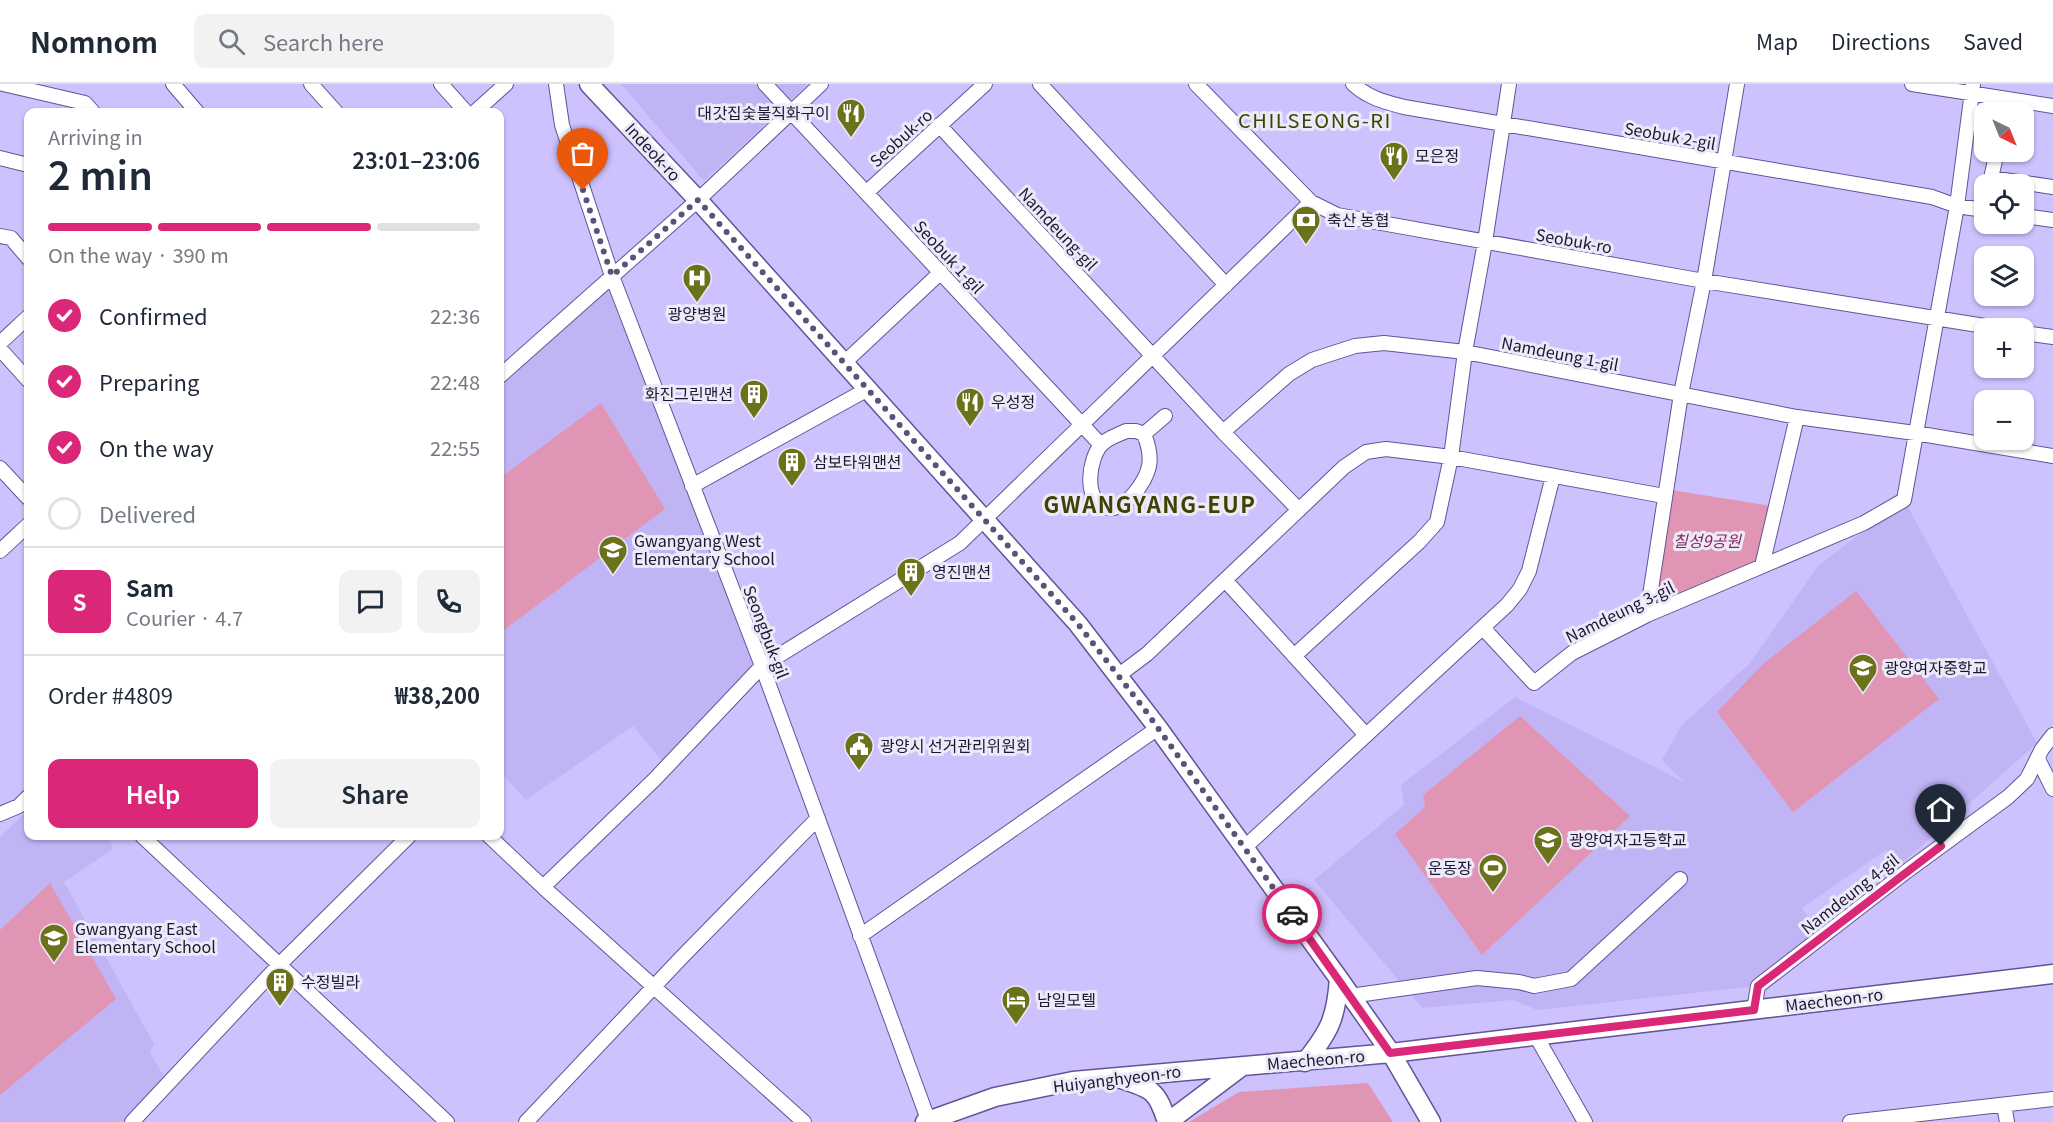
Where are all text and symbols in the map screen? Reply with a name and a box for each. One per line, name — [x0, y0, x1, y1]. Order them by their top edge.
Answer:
search box — [194, 14, 614, 68]
text: Nomnom — [30, 21, 158, 61]
icon: search — [215, 25, 248, 58]
text: Search here — [263, 25, 384, 57]
text: Map — [1756, 26, 1798, 56]
text: Directions — [1831, 26, 1930, 56]
text: Saved — [1963, 26, 2023, 56]
restaurant icon: 대갓집숯불직화구이 — [835, 97, 867, 139]
place label: 대갓집숯불직화구이 — [698, 100, 830, 124]
north arrow — [1974, 102, 2034, 162]
map controls — [1974, 102, 2034, 450]
street label: Seobuk-ro — [864, 103, 937, 172]
district label: CHILSEONG-RI — [1238, 105, 1392, 134]
street label: Seobuk 2-gil — [1623, 115, 1718, 155]
street label: Indeok-ro — [620, 117, 687, 186]
text: Arriving in — [48, 122, 143, 151]
pin — [557, 128, 608, 190]
icon: bag — [566, 137, 599, 170]
restaurant icon: 모은정 — [1378, 140, 1410, 182]
text: 23:01–23:06 — [352, 143, 480, 175]
place label: 모은정 — [1415, 143, 1459, 167]
text: 2 min — [48, 145, 153, 201]
button: locate — [1974, 174, 2034, 234]
street label: Namdeung-gil — [1014, 181, 1104, 275]
bank icon: 축산 농협 — [1290, 204, 1322, 246]
place label: 축산 농협 — [1327, 207, 1389, 231]
street label: Seobuk 1-gil — [909, 214, 990, 298]
street label: Seobuk-ro — [1534, 222, 1614, 259]
text: On the way · 390 m — [48, 240, 229, 269]
button: layers — [1974, 246, 2034, 306]
hospital icon: 광양병원 — [681, 262, 713, 304]
icon: check — [48, 299, 81, 332]
text: Confirmed — [99, 299, 208, 331]
text: 22:36 — [430, 301, 480, 330]
place label: 광양병원 — [668, 301, 726, 325]
button: + — [1974, 318, 2034, 378]
street label: Namdeung 1-gil — [1500, 330, 1621, 376]
icon: check — [48, 365, 81, 398]
text: Preparing — [99, 365, 199, 397]
text: 22:48 — [430, 367, 480, 396]
building icon: 화진그린맨션 — [738, 378, 770, 420]
place label: 화진그린맨션 — [645, 381, 733, 405]
restaurant icon: 우성정 — [954, 386, 986, 428]
place label: 우성정 — [991, 389, 1035, 413]
button: − — [1974, 390, 2034, 450]
icon: check — [48, 431, 81, 464]
text: On the way — [99, 431, 214, 463]
text: 22:55 — [430, 433, 480, 462]
building icon: 삼보타워맨션 — [776, 446, 808, 488]
place label: 삼보타워맨션 — [813, 449, 901, 473]
district label: GWANGYANG-EUP — [1044, 487, 1256, 519]
text: Delivered — [99, 497, 196, 529]
place label: Gwangyang West Elementary School — [634, 528, 775, 570]
park label: 칠성9공원 — [1673, 528, 1742, 552]
school or university icon: Gwangyang West Elementary School — [597, 534, 629, 576]
building icon: 영진맨션 — [895, 556, 927, 598]
place label: 영진맨션 — [932, 559, 991, 583]
button: chat — [339, 570, 402, 633]
button: phone — [417, 570, 480, 633]
text: Sam — [126, 571, 174, 603]
street label: Namdeung 3-gil — [1561, 574, 1678, 648]
street label: Seongbuk-gil — [738, 582, 796, 682]
text: S — [73, 585, 86, 617]
text: Courier · 4.7 — [126, 603, 243, 632]
school or university icon: 광양여자중학교 — [1847, 652, 1879, 694]
place label: 광양여자중학교 — [1884, 655, 1987, 679]
text: Order #4809 — [48, 678, 173, 710]
text: ₩38,200 — [395, 678, 480, 710]
public building icon: 광양시 선거관리위원회 — [843, 730, 875, 772]
place label: 광양시 선거관리위원회 — [880, 733, 1031, 757]
button: Help — [48, 759, 258, 828]
button: Share — [270, 759, 480, 828]
pin — [1915, 784, 1966, 846]
icon: home — [1924, 793, 1957, 826]
school or university icon: 광양여자고등학교 — [1532, 824, 1564, 866]
place label: 광양여자고등학교 — [1569, 827, 1687, 851]
street label: Namdeung 4-gil — [1795, 847, 1904, 939]
sports icon: 운동장 — [1477, 852, 1509, 894]
place label: 운동장 — [1428, 855, 1472, 879]
courier — [1262, 884, 1322, 944]
icon: car — [1276, 898, 1309, 931]
place label: Gwangyang East Elementary School — [75, 916, 216, 958]
school or university icon: Gwangyang East Elementary School — [38, 922, 70, 964]
building icon: 수정빌라 — [264, 966, 296, 1008]
place label: 수정빌라 — [301, 969, 360, 993]
street label: Maecheon-ro — [1784, 981, 1884, 1017]
hotel icon: 남일모텔 — [1000, 984, 1032, 1026]
place label: 남일모텔 — [1037, 987, 1096, 1011]
street label: Maecheon-ro — [1266, 1043, 1366, 1075]
street label: Huiyanghyeon-ro — [1051, 1058, 1182, 1098]

